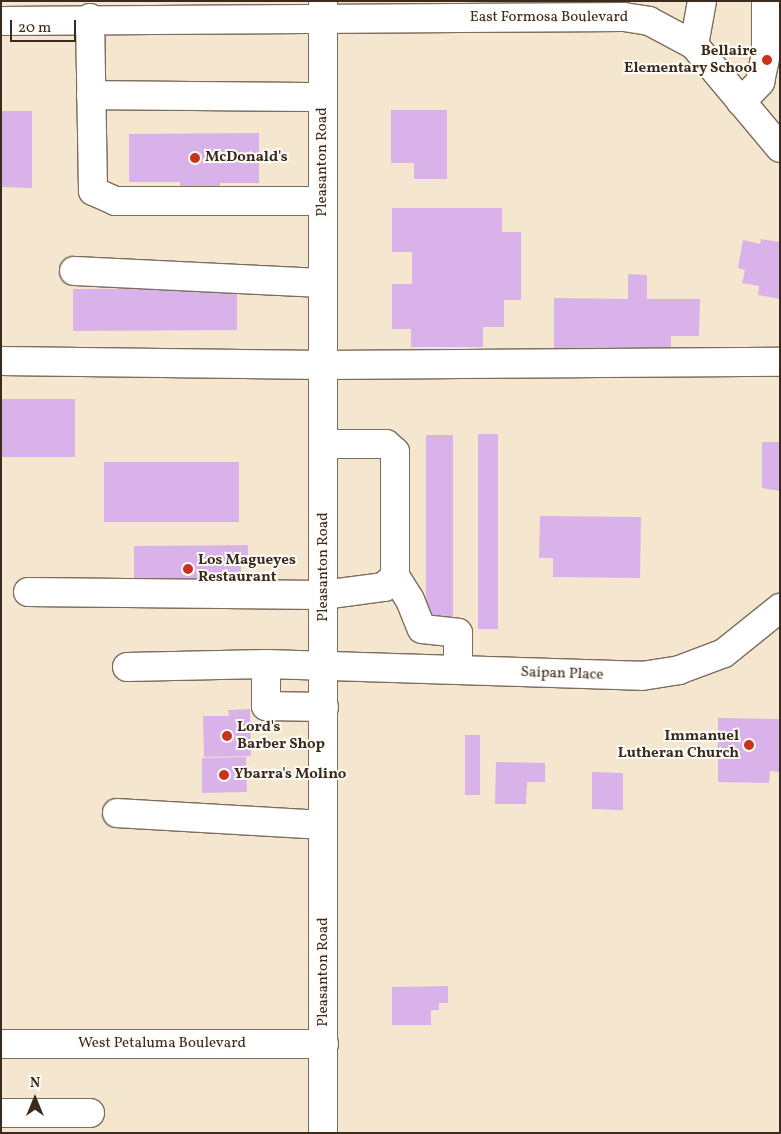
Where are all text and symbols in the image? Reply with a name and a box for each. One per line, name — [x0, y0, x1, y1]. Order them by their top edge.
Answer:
street label: East Formosa Boulevard — [470, 9, 628, 27]
scale bar — [12, 10, 79, 42]
text: 20 m — [18, 18, 51, 39]
place label: Bellaire Elementary School — [624, 42, 757, 77]
marker: Bellaire Elementary School — [761, 54, 773, 66]
street label: Pleasanton Road — [314, 107, 332, 217]
place label: McDonald's — [205, 149, 288, 167]
marker: McDonald's — [189, 152, 201, 164]
street label: Pleasanton Road — [315, 512, 333, 622]
place label: Los Magueyes Restaurant — [198, 551, 296, 586]
marker: Los Magueyes Restaurant — [182, 563, 194, 575]
street label: Saipan Place — [520, 664, 604, 684]
place label: Lord's Barber Shop — [237, 718, 325, 753]
place label: Immanuel Lutheran Church — [618, 727, 739, 762]
marker: Lord's Barber Shop — [221, 730, 233, 742]
marker: Immanuel Lutheran Church — [743, 739, 755, 751]
place label: Ybarra's Molino — [234, 766, 346, 784]
marker: Ybarra's Molino — [218, 769, 230, 781]
street label: Pleasanton Road — [315, 917, 333, 1027]
street label: West Petaluma Boulevard — [78, 1035, 246, 1053]
north arrow — [10, 1074, 60, 1124]
text: N — [30, 1074, 40, 1093]

